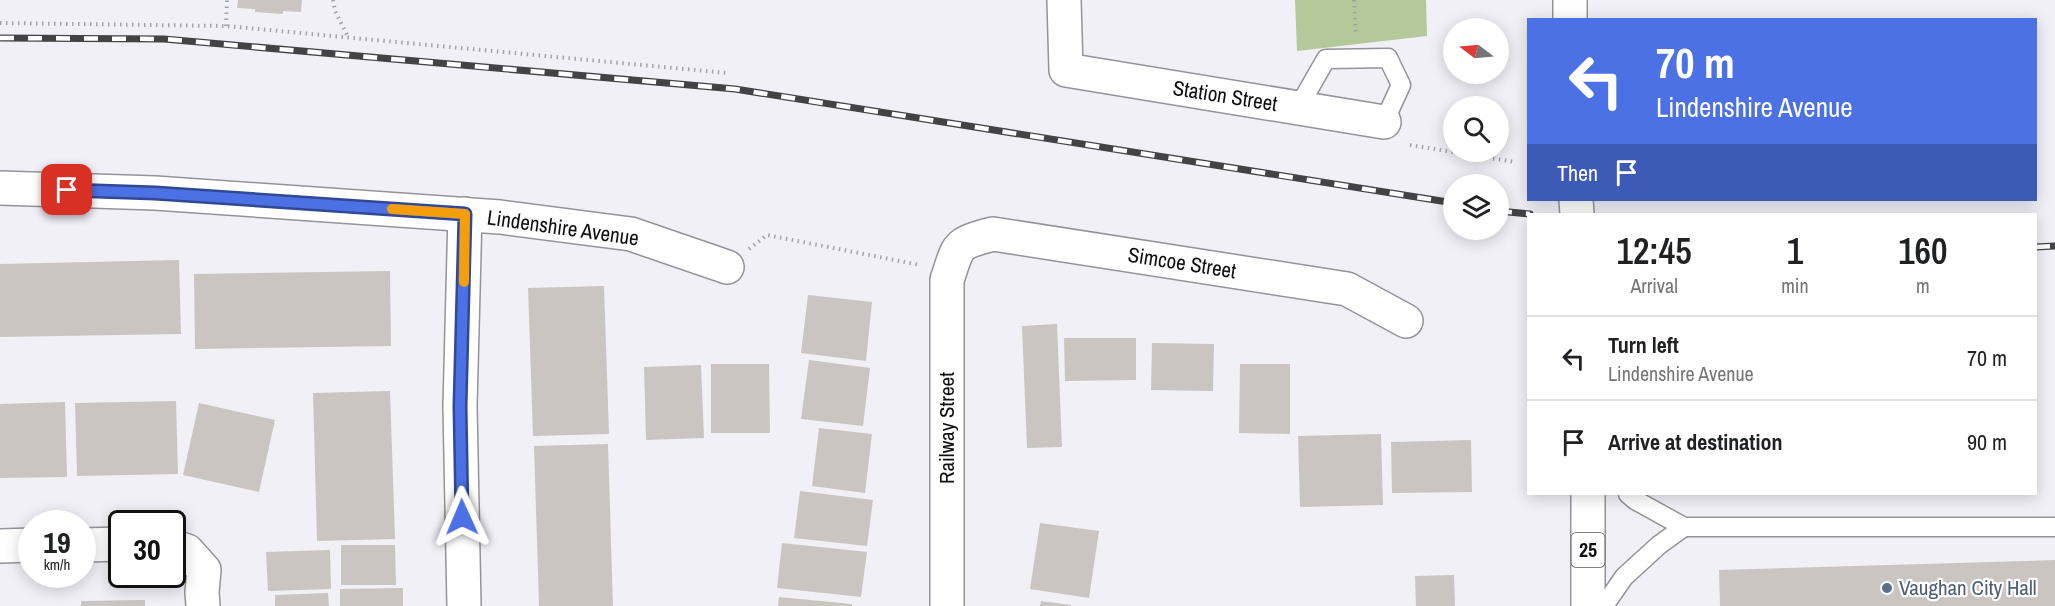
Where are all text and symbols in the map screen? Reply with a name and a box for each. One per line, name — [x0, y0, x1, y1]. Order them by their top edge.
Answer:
north arrow — [1443, 18, 1509, 84]
map controls — [1443, 18, 1509, 240]
text: 70 m — [1656, 35, 1735, 91]
icon: left — [1557, 42, 1635, 120]
street label: Station Street — [1171, 73, 1280, 118]
text: Lindenshire Avenue — [1656, 89, 1853, 125]
button: search — [1443, 96, 1509, 162]
icon: arrive — [1610, 156, 1643, 189]
text: Then — [1557, 158, 1598, 188]
pin — [41, 164, 92, 215]
icon: arrive — [50, 173, 83, 206]
button: layers — [1443, 174, 1509, 240]
street label: Lindenshire Avenue — [485, 203, 641, 253]
text: 12:45 — [1617, 227, 1692, 275]
text: 1 — [1787, 227, 1803, 275]
text: 160 — [1898, 227, 1947, 275]
street label: Simcoe Street — [1126, 240, 1238, 285]
text: Arrival — [1630, 272, 1678, 299]
text: min — [1781, 272, 1809, 299]
text: m — [1916, 272, 1930, 299]
text: Turn left — [1608, 330, 1679, 360]
icon: left — [1557, 342, 1590, 375]
text: 70 m — [1967, 343, 2007, 373]
text: Lindenshire Avenue — [1608, 360, 1754, 387]
street label: Railway Street — [932, 372, 961, 484]
icon: arrive — [1557, 426, 1590, 459]
text: Arrive at destination — [1608, 427, 1782, 457]
text: 90 m — [1967, 427, 2007, 457]
position arrow — [430, 485, 494, 549]
speed limit sign: 30 — [108, 510, 186, 588]
text: 19 — [43, 522, 71, 562]
road number: 25 — [1572, 533, 1604, 567]
text: km/h — [44, 554, 70, 575]
place label: Vaughan City Hall — [1899, 573, 2037, 602]
marker: Vaughan City Hall — [1880, 581, 1894, 595]

